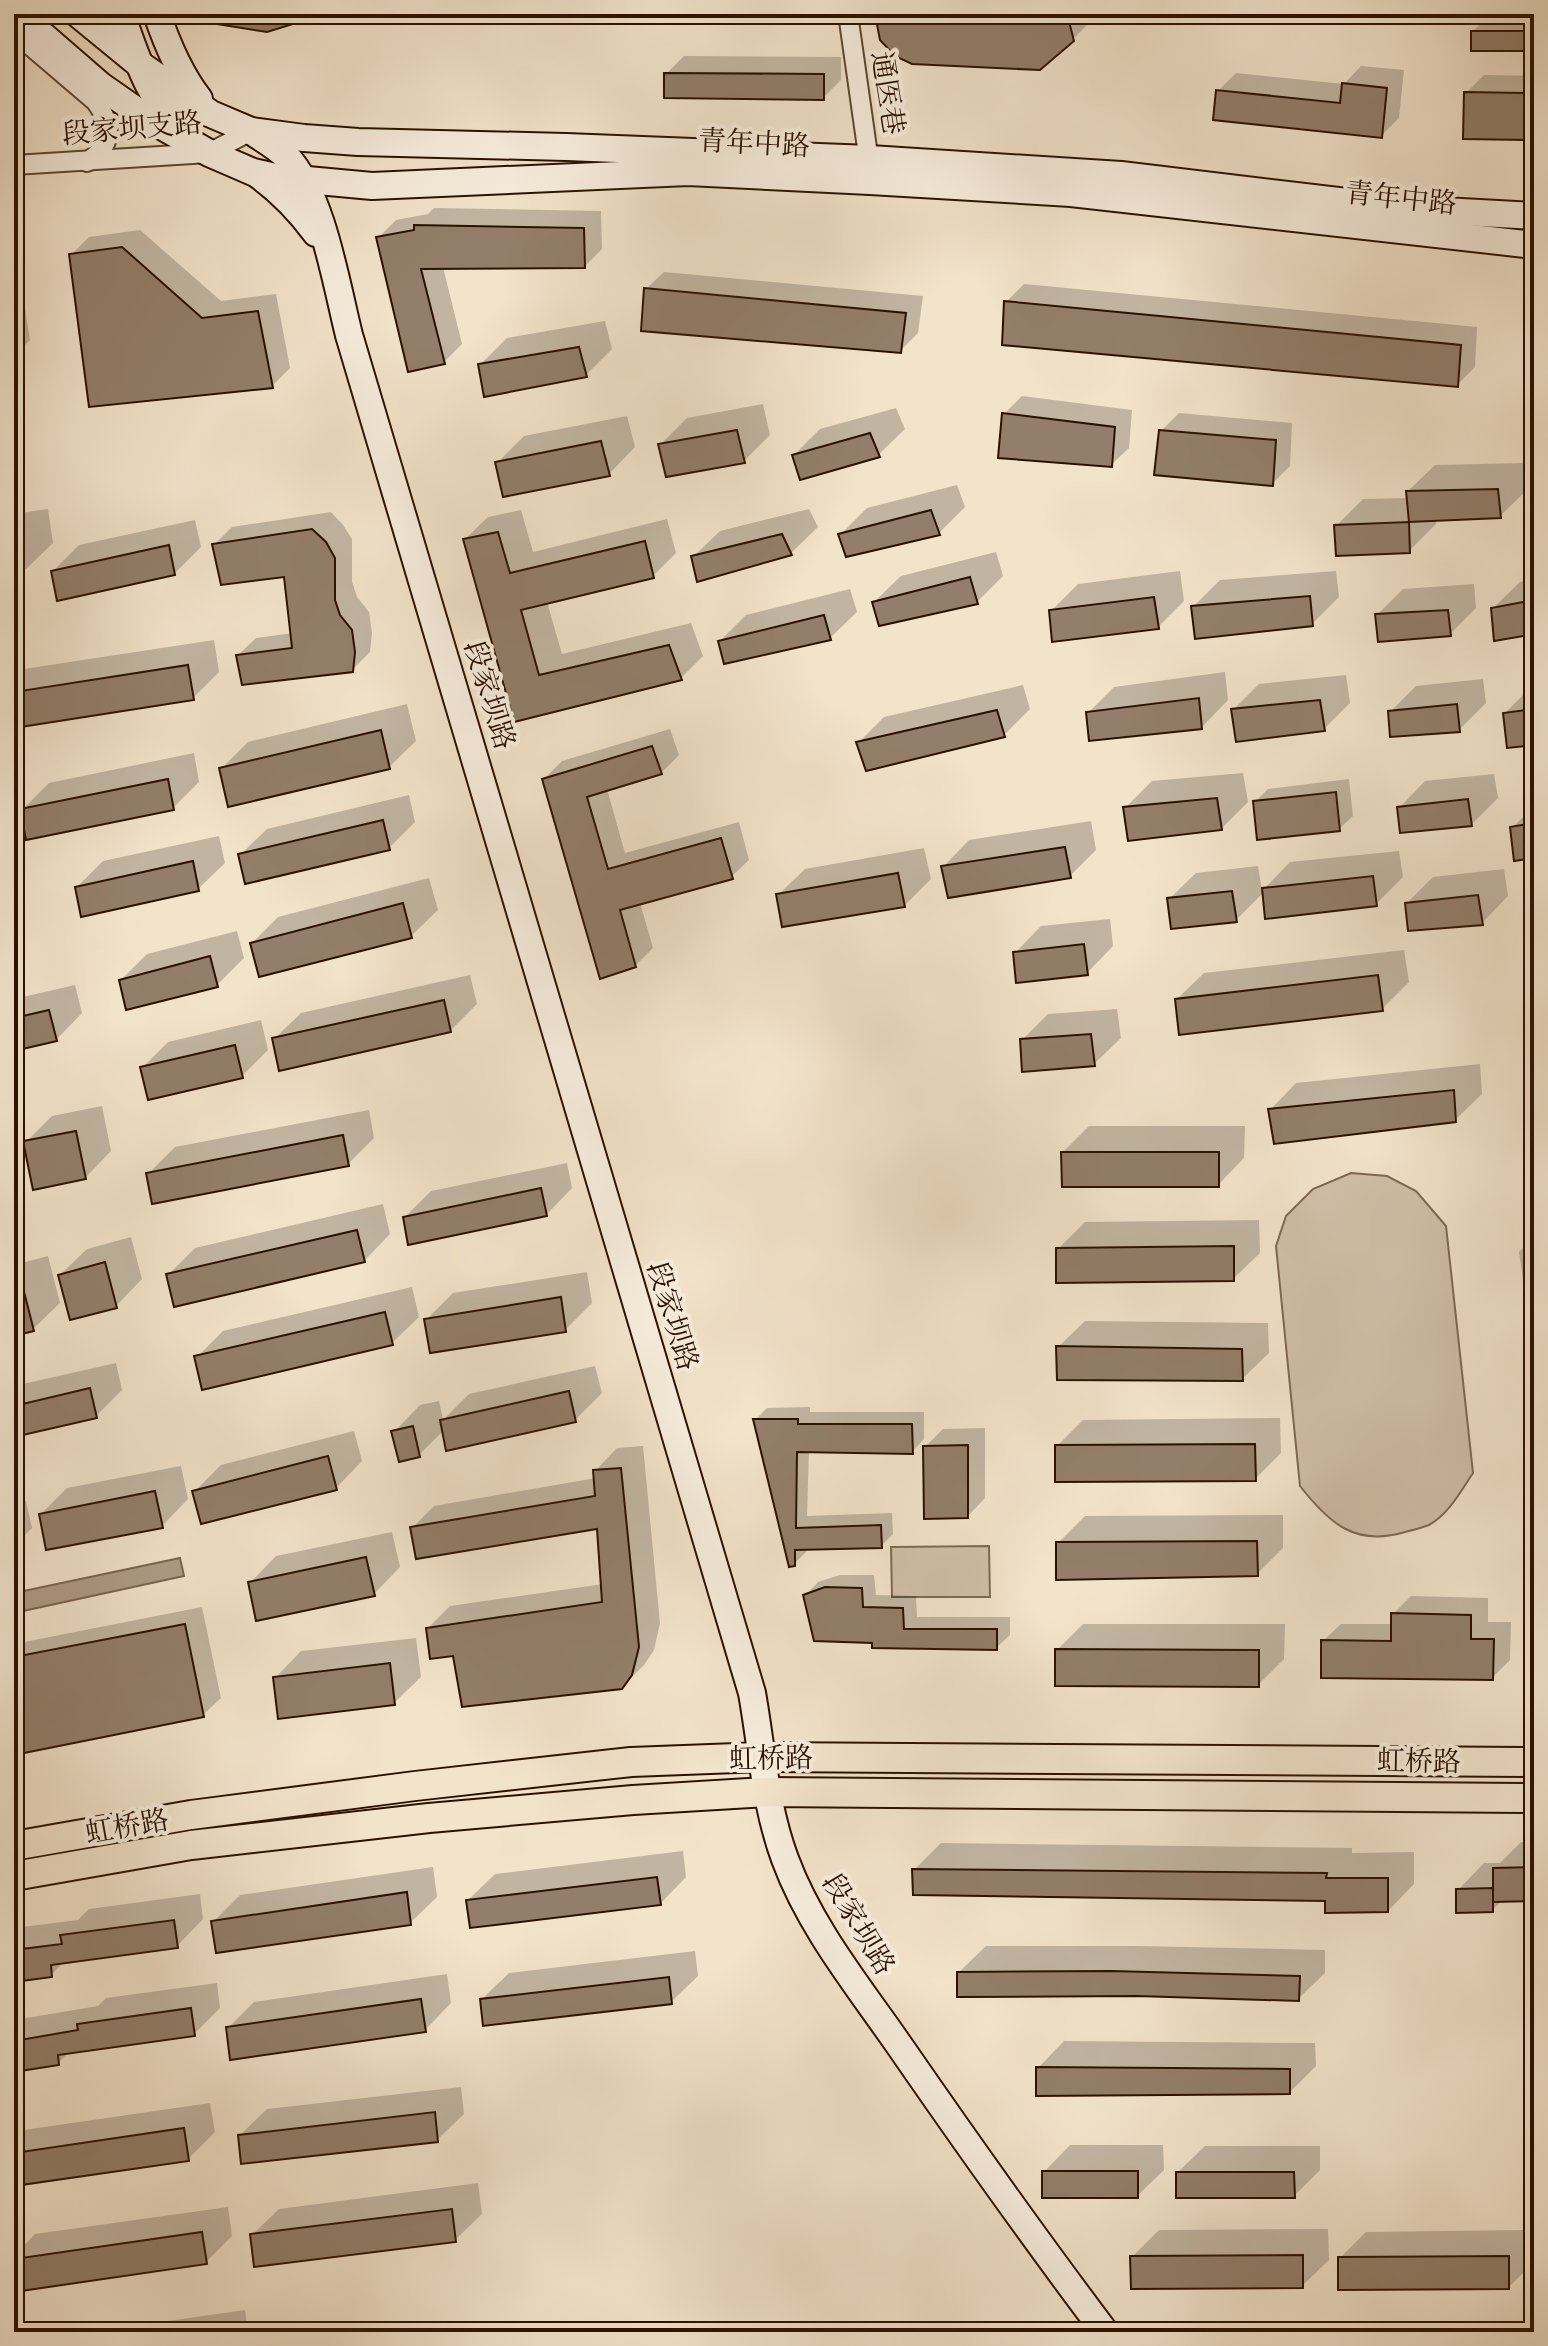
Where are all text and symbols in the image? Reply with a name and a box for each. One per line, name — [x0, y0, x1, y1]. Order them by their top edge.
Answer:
street label: 通医巷 — [864, 49, 912, 137]
street label: 段家坝支路 — [61, 104, 203, 152]
street label: 青年中路 — [697, 123, 811, 163]
street label: 青年中路 — [1343, 175, 1459, 221]
street label: 段家坝路 — [457, 636, 523, 754]
street label: 段家坝路 — [640, 1257, 706, 1375]
street label: 虹桥路 — [729, 1740, 813, 1776]
street label: 虹桥路 — [1377, 1743, 1461, 1779]
street label: 虹桥路 — [83, 1801, 171, 1851]
street label: 段家坝路 — [815, 1867, 903, 1981]

